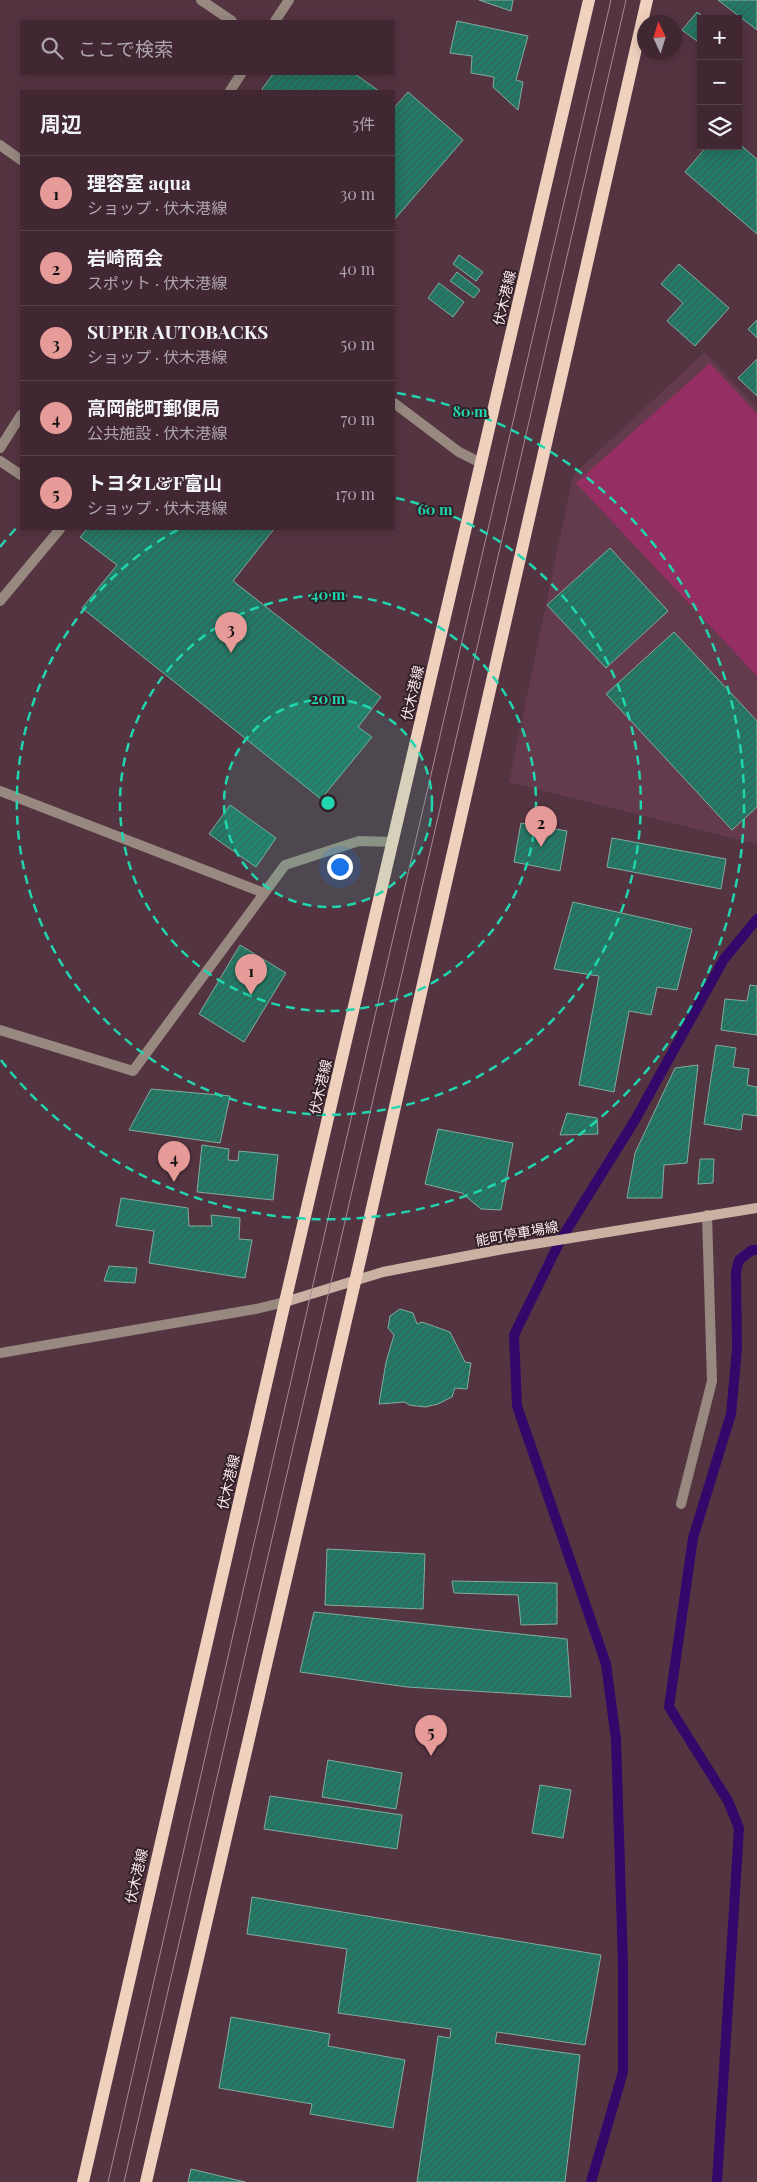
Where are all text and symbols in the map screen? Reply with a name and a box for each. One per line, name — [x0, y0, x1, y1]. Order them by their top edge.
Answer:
north arrow — [637, 15, 682, 60]
map controls — [697, 15, 742, 150]
button: + — [697, 15, 742, 60]
search box — [20, 20, 395, 75]
icon: search — [38, 34, 66, 62]
text: ここで検索 — [78, 35, 173, 61]
button: − — [697, 60, 742, 105]
button: layers — [697, 105, 742, 150]
text: 周辺 — [40, 109, 82, 137]
text: 5件 — [352, 113, 375, 134]
text: 理容室 aqua — [87, 169, 191, 195]
text: 1 — [53, 183, 59, 204]
text: 30 m — [340, 183, 375, 204]
text: ショップ · 伏木港線 — [87, 197, 227, 218]
text: 岩崎商会 — [87, 244, 163, 270]
text: 2 — [52, 258, 60, 279]
text: 40 m — [339, 258, 375, 279]
street label: 伏木港線 — [488, 269, 520, 327]
text: スポット · 伏木港線 — [87, 272, 227, 293]
text: SUPER AUTOBACKS — [87, 318, 268, 344]
text: 3 — [52, 333, 60, 354]
text: 50 m — [341, 333, 375, 354]
text: ショップ · 伏木港線 — [87, 346, 227, 367]
text: 高岡能町郵便局 — [87, 394, 220, 420]
text: 80 m — [452, 401, 488, 421]
text: 4 — [52, 408, 60, 429]
text: 70 m — [341, 408, 375, 429]
text: 公共施設 · 伏木港線 — [87, 422, 227, 443]
text: トヨタL&F富山 — [87, 469, 222, 495]
text: 5 — [52, 483, 60, 504]
text: 170 m — [335, 483, 375, 504]
text: ショップ · 伏木港線 — [87, 497, 227, 518]
text: 60 m — [417, 499, 453, 519]
text: 40 m — [311, 584, 346, 604]
pin: 3 — [215, 612, 247, 653]
street label: 伏木港線 — [396, 664, 428, 722]
text: 20 m — [311, 688, 346, 708]
centre of rings — [319, 794, 337, 812]
pin: 2 — [525, 806, 557, 847]
your location — [327, 854, 353, 880]
pin: 1 — [235, 954, 267, 995]
street label: 伏木港線 — [304, 1058, 336, 1116]
pin: 4 — [158, 1141, 190, 1182]
street label: 能町停車場線 — [474, 1216, 560, 1250]
street label: 伏木港線 — [212, 1453, 244, 1511]
pin: 5 — [415, 1715, 447, 1756]
street label: 伏木港線 — [120, 1847, 152, 1905]

